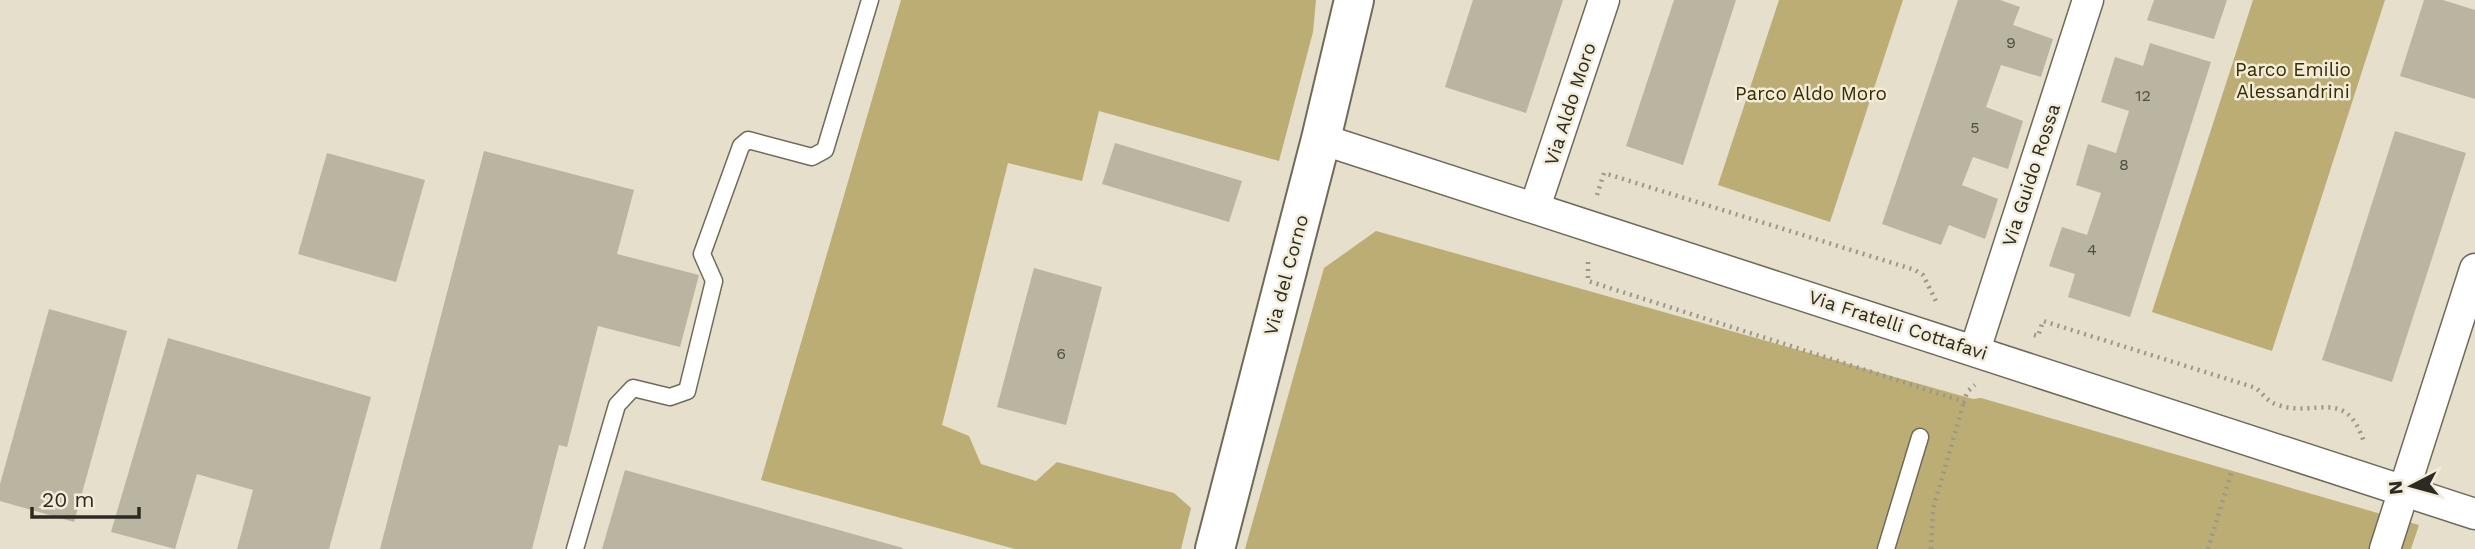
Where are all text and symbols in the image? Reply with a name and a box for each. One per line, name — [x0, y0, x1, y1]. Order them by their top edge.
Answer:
house number: 9 — [2006, 33, 2016, 52]
street label: Via Aldo Moro — [1539, 40, 1601, 168]
park label: Parco Emilio Alessandrini — [2235, 58, 2351, 103]
park label: Parco Aldo Moro — [1735, 82, 1887, 105]
house number: 12 — [2135, 86, 2151, 105]
street label: Via Guido Rossa — [1997, 100, 2065, 249]
house number: 5 — [1970, 118, 1980, 137]
house number: 8 — [2119, 155, 2129, 174]
street label: Via del Corno — [1259, 212, 1313, 338]
house number: 4 — [2087, 240, 2097, 259]
street label: Via Fratelli Cottafavi — [1806, 285, 1990, 365]
house number: 6 — [1056, 344, 1066, 363]
north arrow — [2377, 451, 2447, 521]
scale bar — [32, 476, 138, 520]
text: N — [2383, 480, 2408, 496]
text: 20 m — [42, 487, 94, 512]

